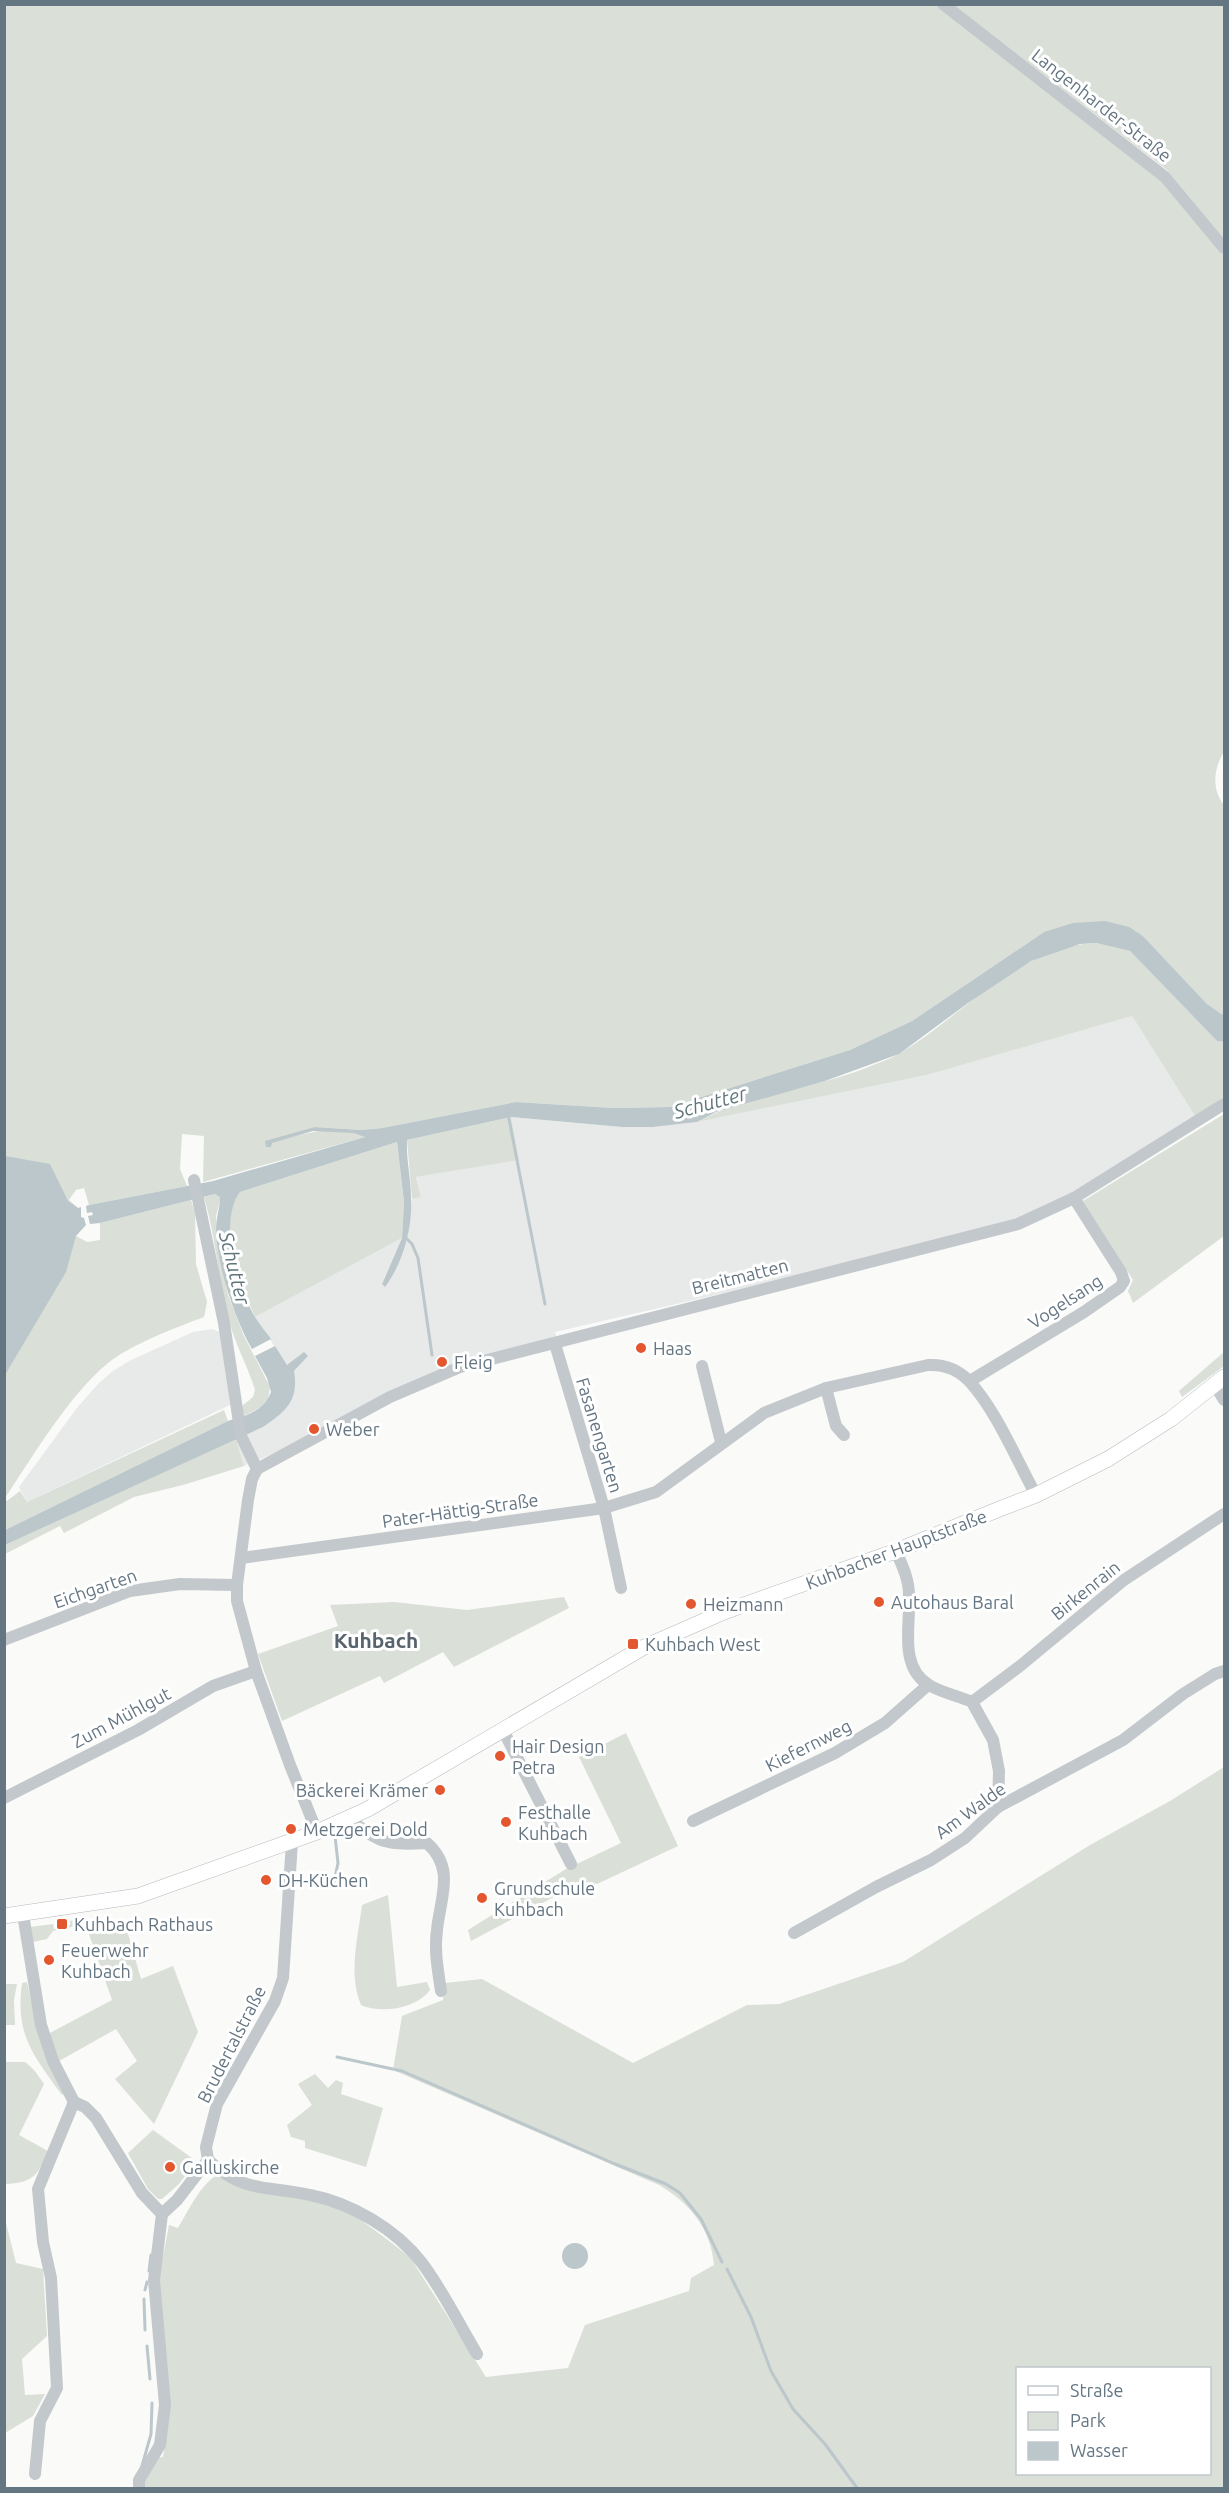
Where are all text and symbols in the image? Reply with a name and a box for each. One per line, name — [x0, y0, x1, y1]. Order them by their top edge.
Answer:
street label: Langenharder-Straße — [1028, 44, 1176, 166]
water label: Schutter — [670, 1081, 750, 1123]
water label: Schutter — [215, 1228, 256, 1308]
street label: Breitmatten — [690, 1254, 790, 1298]
street label: Vogelsang — [1024, 1270, 1106, 1332]
place label: Haas — [653, 1338, 692, 1358]
marker: Haas — [634, 1341, 648, 1355]
place label: Fleig — [454, 1352, 493, 1372]
marker: Fleig — [435, 1355, 449, 1369]
street label: Fasanengarten — [573, 1375, 627, 1495]
place label: Weber — [326, 1419, 380, 1439]
marker: Weber — [307, 1422, 321, 1436]
street label: Pater-Hättig-Straße — [381, 1489, 539, 1531]
street label: Kuhbacher Hauptstraße — [803, 1505, 989, 1593]
street label: Birkenrain — [1047, 1556, 1123, 1624]
street label: Eichgarten — [51, 1564, 139, 1612]
place label: Autohaus Baral — [891, 1592, 1014, 1612]
place label: Heizmann — [703, 1594, 783, 1614]
marker: Autohaus Baral — [872, 1595, 886, 1609]
marker: Heizmann — [684, 1597, 698, 1611]
district label: Kuhbach — [334, 1628, 418, 1652]
place label: Kuhbach West — [645, 1634, 760, 1654]
marker: Kuhbach West — [626, 1637, 640, 1651]
street label: Zum Mühlgut — [68, 1683, 174, 1751]
street label: Kiefernweg — [762, 1715, 854, 1775]
place label: Hair Design Petra — [512, 1736, 605, 1777]
marker: Hair Design Petra — [493, 1749, 507, 1763]
street label: Am Walde — [931, 1778, 1009, 1842]
place label: Bäckerei Krämer — [296, 1780, 428, 1800]
marker: Bäckerei Krämer — [433, 1783, 447, 1797]
place label: Festhalle Kuhbach — [518, 1802, 591, 1843]
marker: Festhalle Kuhbach — [499, 1815, 513, 1829]
place label: Metzgerei Dold — [303, 1819, 428, 1839]
marker: Metzgerei Dold — [284, 1822, 298, 1836]
place label: DH-Küchen — [278, 1870, 369, 1890]
marker: DH-Küchen — [259, 1873, 273, 1887]
place label: Grundschule Kuhbach — [494, 1878, 595, 1919]
marker: Grundschule Kuhbach — [475, 1891, 489, 1905]
place label: Kuhbach Rathaus — [74, 1914, 213, 1934]
marker: Kuhbach Rathaus — [55, 1917, 69, 1931]
place label: Feuerwehr Kuhbach — [61, 1940, 149, 1981]
marker: Feuerwehr Kuhbach — [42, 1953, 56, 1967]
street label: Brudertalstraße — [193, 1982, 269, 2106]
place label: Galluskirche — [182, 2157, 280, 2177]
marker: Galluskirche — [163, 2160, 177, 2174]
legend — [1016, 2367, 1211, 2475]
text: Straße — [1070, 2380, 1123, 2400]
text: Park — [1070, 2410, 1106, 2430]
text: Wasser — [1070, 2440, 1128, 2460]

